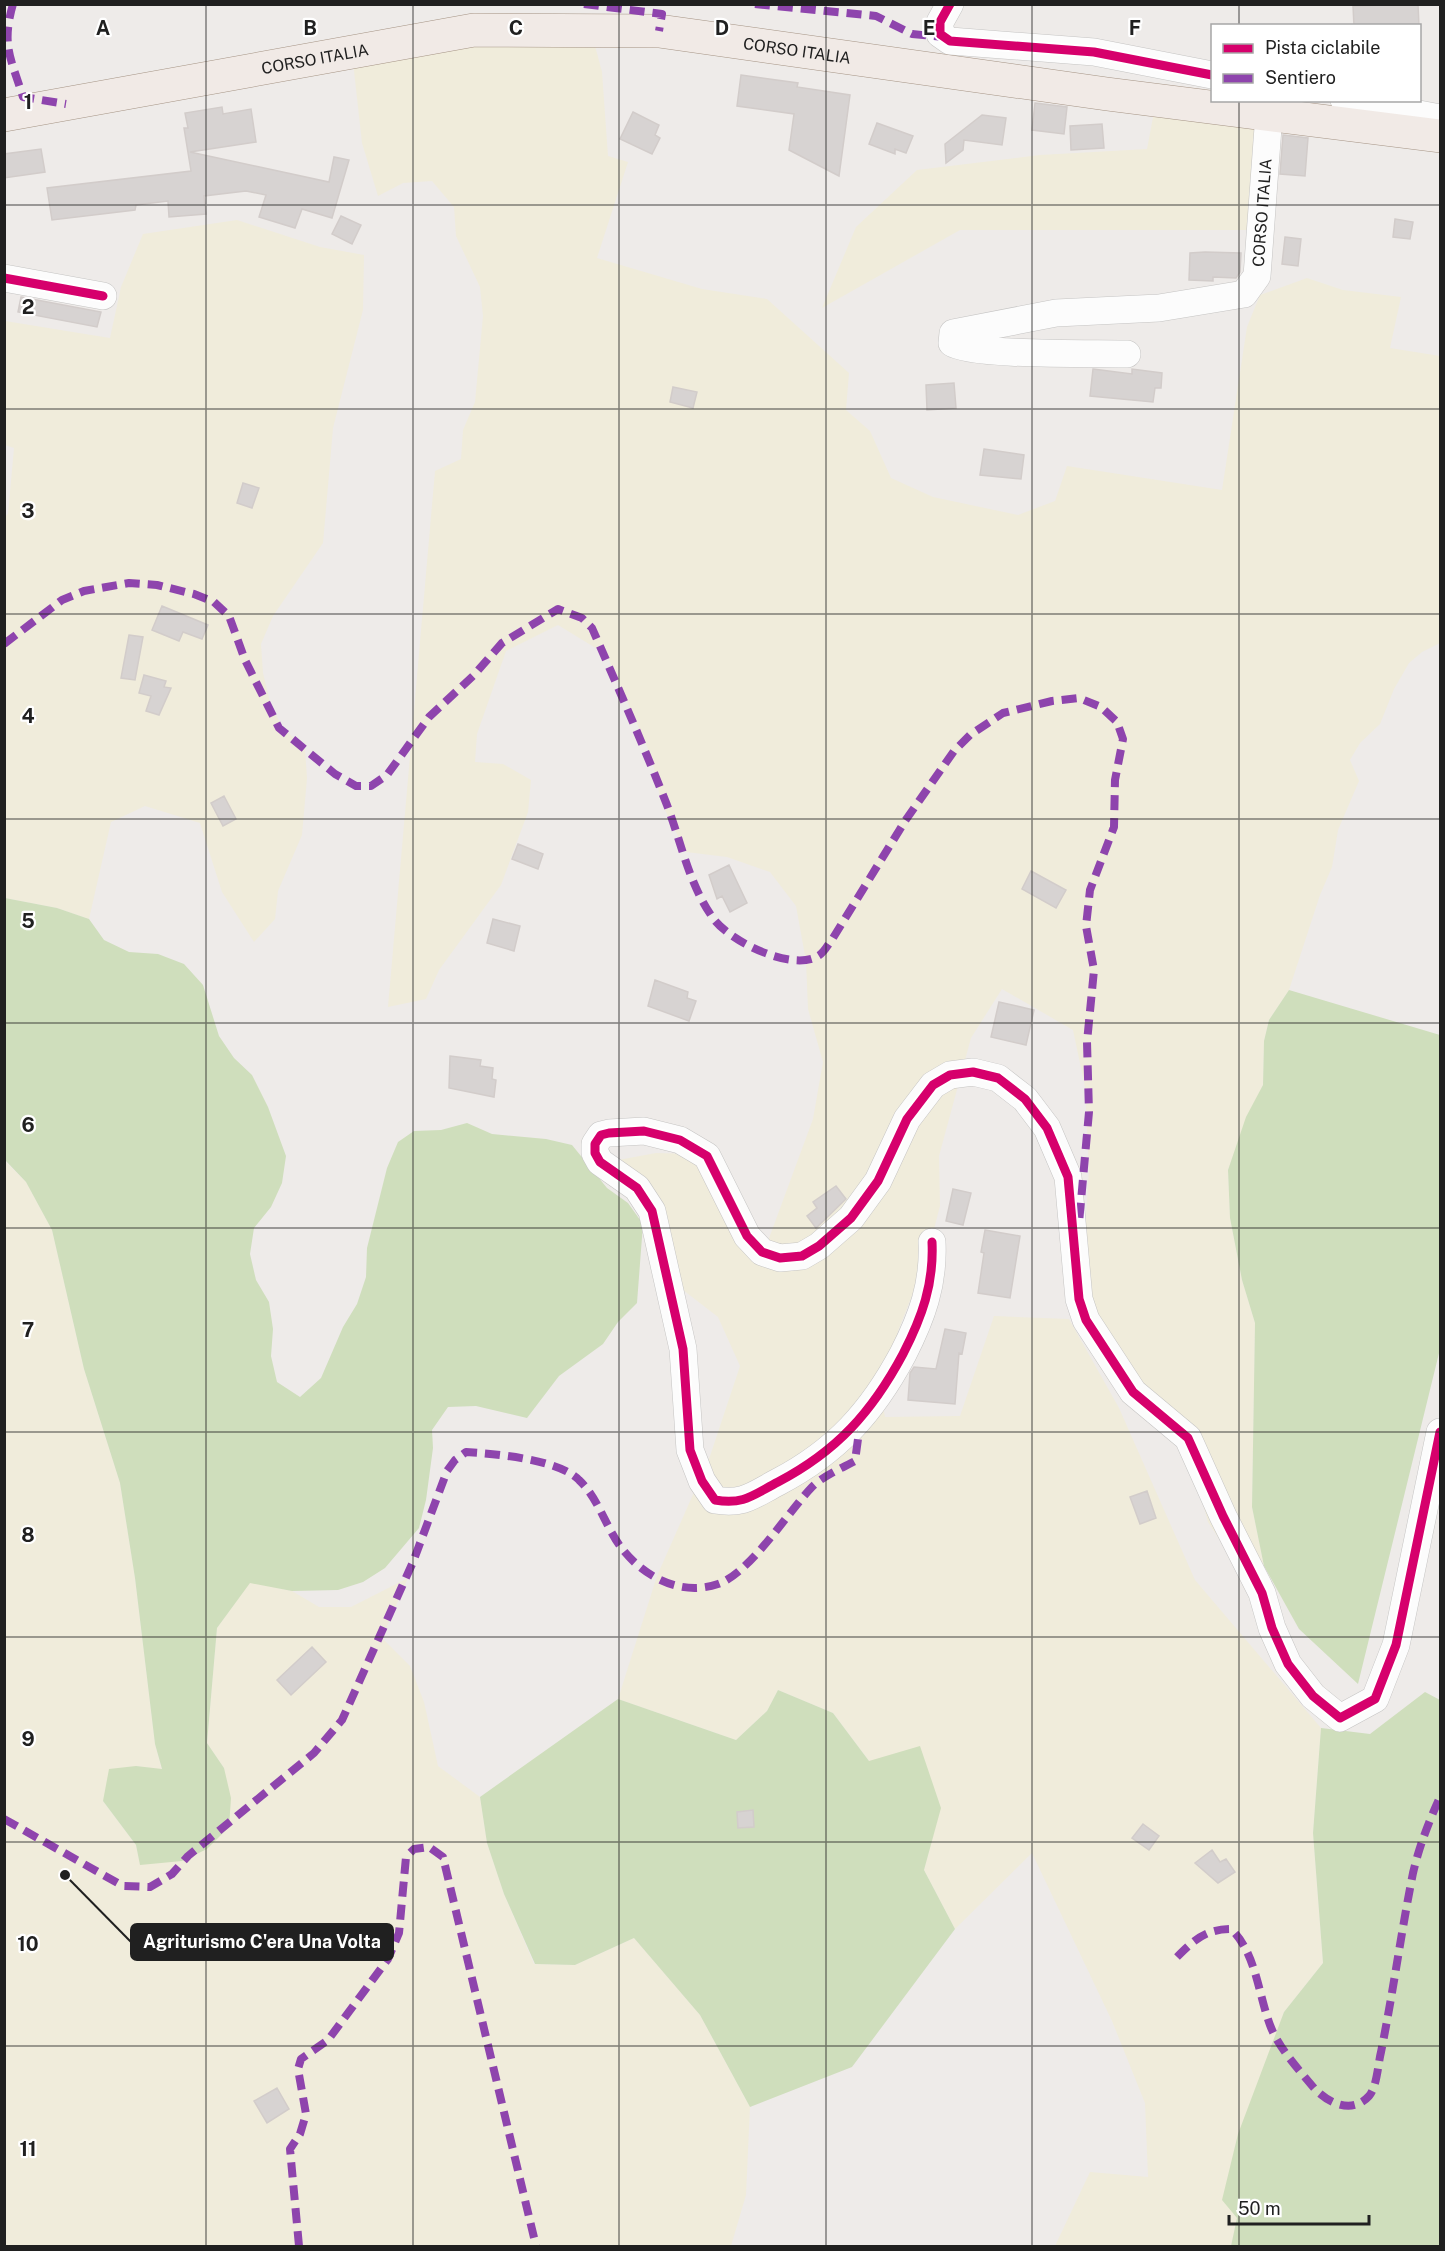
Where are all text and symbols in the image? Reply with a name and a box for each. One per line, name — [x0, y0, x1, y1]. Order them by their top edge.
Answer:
text: A — [96, 16, 110, 40]
text: B — [303, 16, 317, 40]
text: C — [509, 16, 523, 40]
text: D — [715, 16, 729, 40]
text: E — [923, 16, 935, 40]
text: F — [1129, 16, 1141, 40]
legend — [1211, 24, 1421, 102]
street label: CORSO ITALIA — [742, 33, 852, 67]
text: Pista ciclabile — [1265, 37, 1380, 58]
street label: CORSO ITALIA — [260, 40, 370, 78]
text: Sentiero — [1265, 67, 1336, 88]
text: 1 — [24, 90, 32, 114]
street label: CORSO ITALIA — [1248, 158, 1275, 268]
text: 2 — [22, 295, 34, 319]
text: 3 — [21, 499, 35, 523]
text: 4 — [21, 704, 35, 728]
text: 5 — [21, 909, 35, 933]
text: 6 — [21, 1113, 35, 1137]
text: 7 — [22, 1318, 34, 1342]
text: 8 — [21, 1523, 35, 1547]
text: 9 — [21, 1727, 35, 1751]
callout: Agriturismo C'era Una Volta — [131, 1924, 393, 1960]
text: Agriturismo C'era Una Volta — [143, 1931, 381, 1952]
text: 10 — [17, 1932, 39, 1956]
text: 11 — [19, 2137, 37, 2161]
scale bar — [1229, 2188, 1368, 2226]
text: 50 m — [1238, 2198, 1281, 2219]

